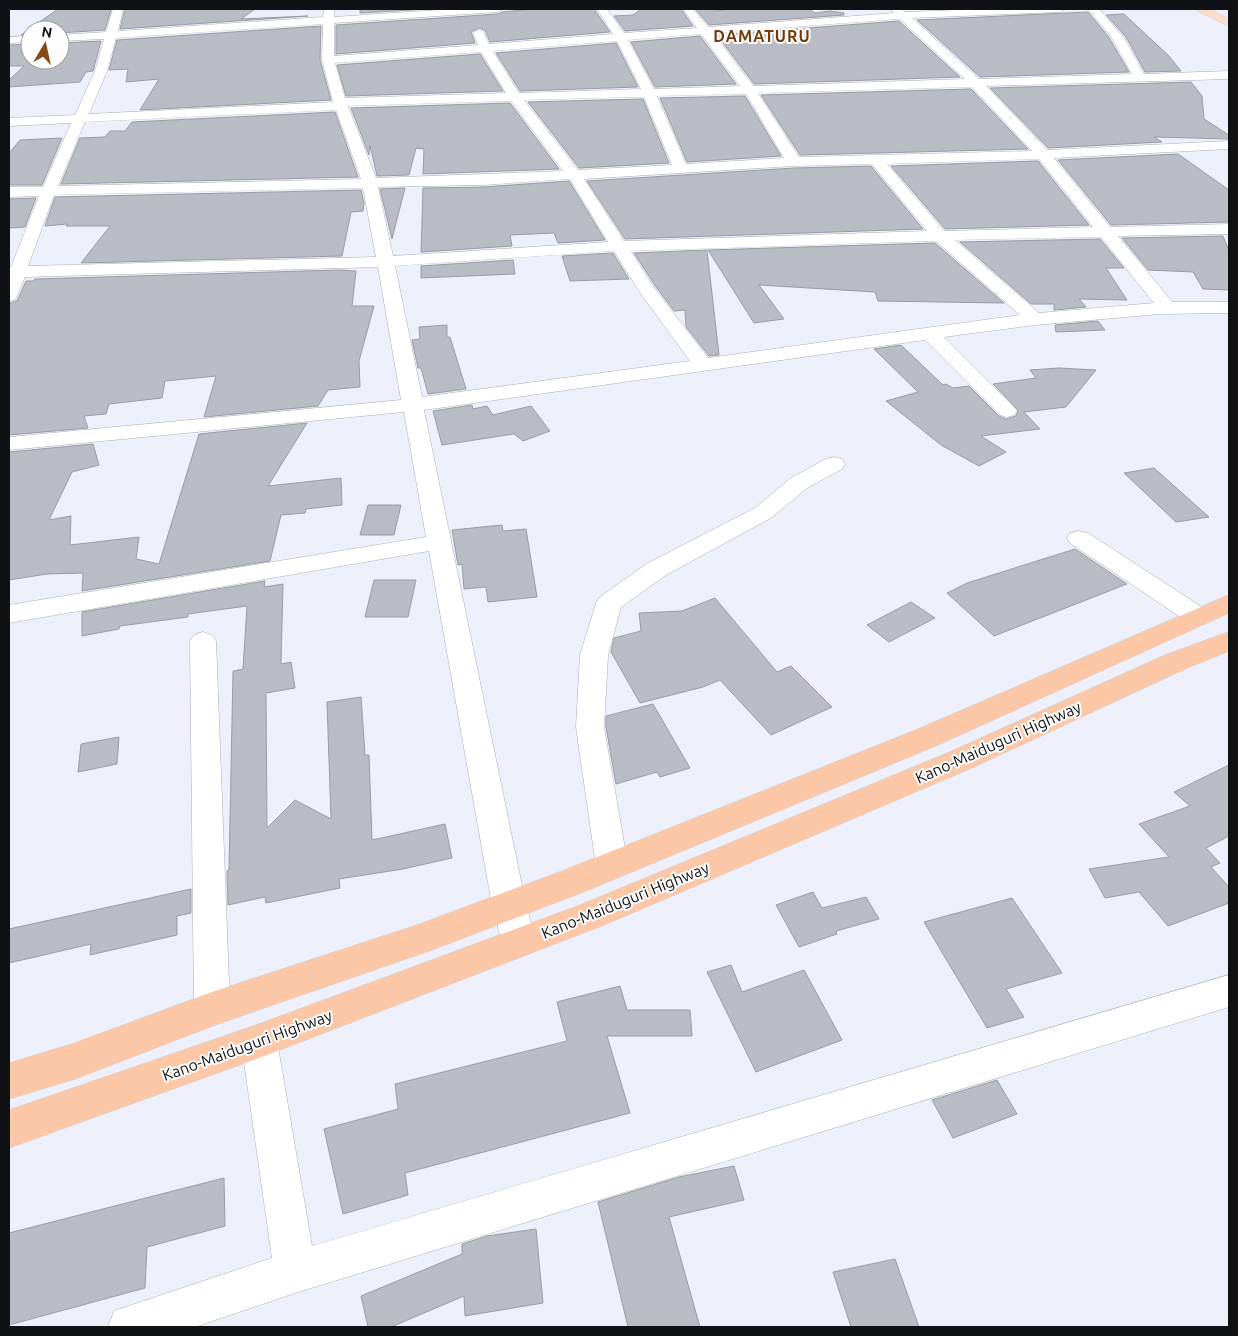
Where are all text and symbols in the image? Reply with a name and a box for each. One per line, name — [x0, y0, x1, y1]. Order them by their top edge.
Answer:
north arrow — [20, 20, 70, 70]
text: N — [41, 23, 53, 41]
district label: DAMATURU — [713, 27, 811, 45]
street label: Kano-Maiduguri Highway — [912, 697, 1084, 787]
street label: Kano-Maiduguri Highway — [539, 858, 712, 942]
street label: Kano-Maiduguri Highway — [160, 1006, 335, 1084]

